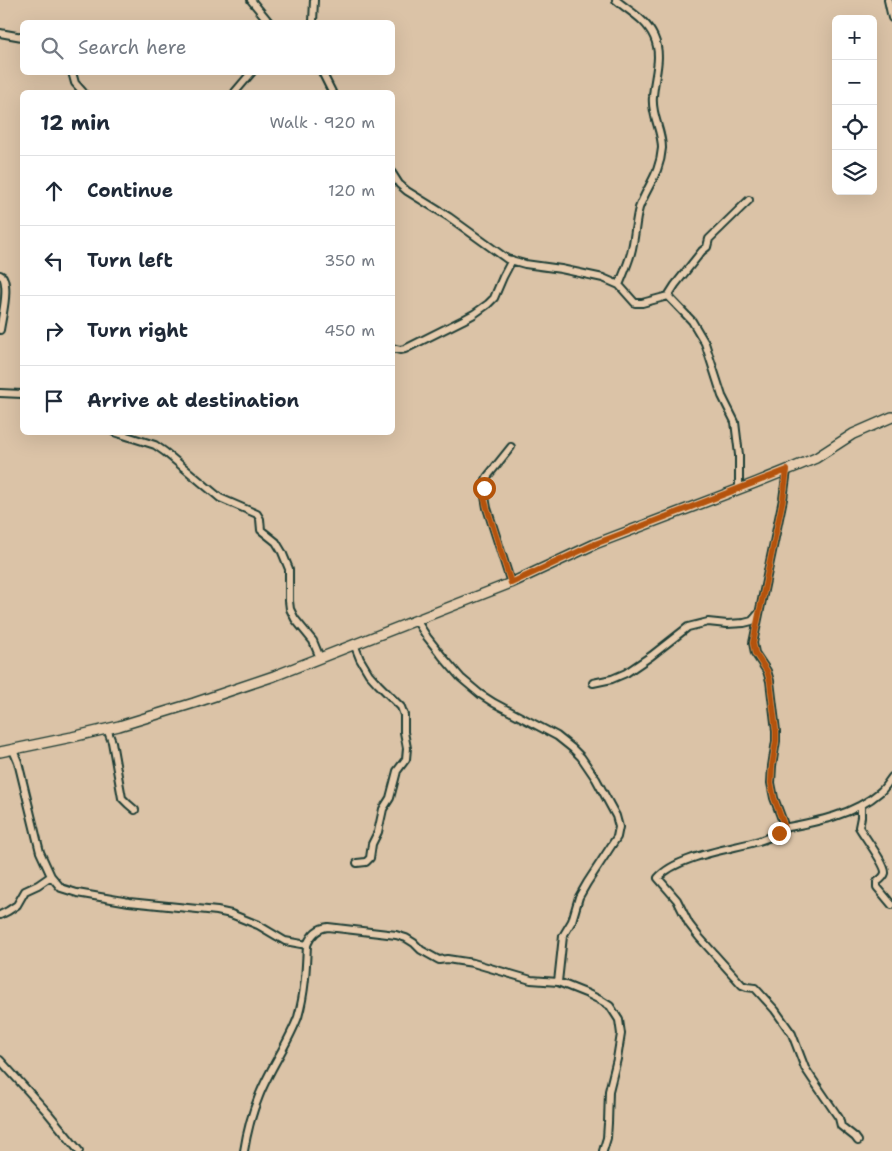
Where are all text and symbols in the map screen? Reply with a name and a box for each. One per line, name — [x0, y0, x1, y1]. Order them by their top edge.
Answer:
map controls — [832, 15, 877, 195]
button: + — [832, 15, 877, 60]
search box — [20, 20, 395, 75]
icon: search — [38, 34, 66, 62]
text: Search here — [78, 35, 187, 60]
button: − — [832, 60, 877, 105]
button: locate — [832, 105, 877, 150]
text: 12 min — [40, 109, 110, 137]
text: Walk · 920 m — [269, 112, 375, 133]
button: layers — [832, 150, 877, 195]
icon: ahead — [40, 177, 68, 205]
text: Continue — [87, 178, 173, 203]
text: 120 m — [328, 180, 375, 201]
icon: left — [40, 247, 68, 275]
text: Turn left — [87, 248, 173, 273]
text: 350 m — [324, 250, 375, 271]
icon: right — [40, 317, 68, 345]
text: Turn right — [87, 318, 188, 343]
text: 450 m — [324, 320, 375, 341]
icon: arrive — [40, 387, 68, 415]
text: Arrive at destination — [87, 388, 299, 413]
route start — [473, 477, 496, 500]
route end — [768, 822, 791, 845]

